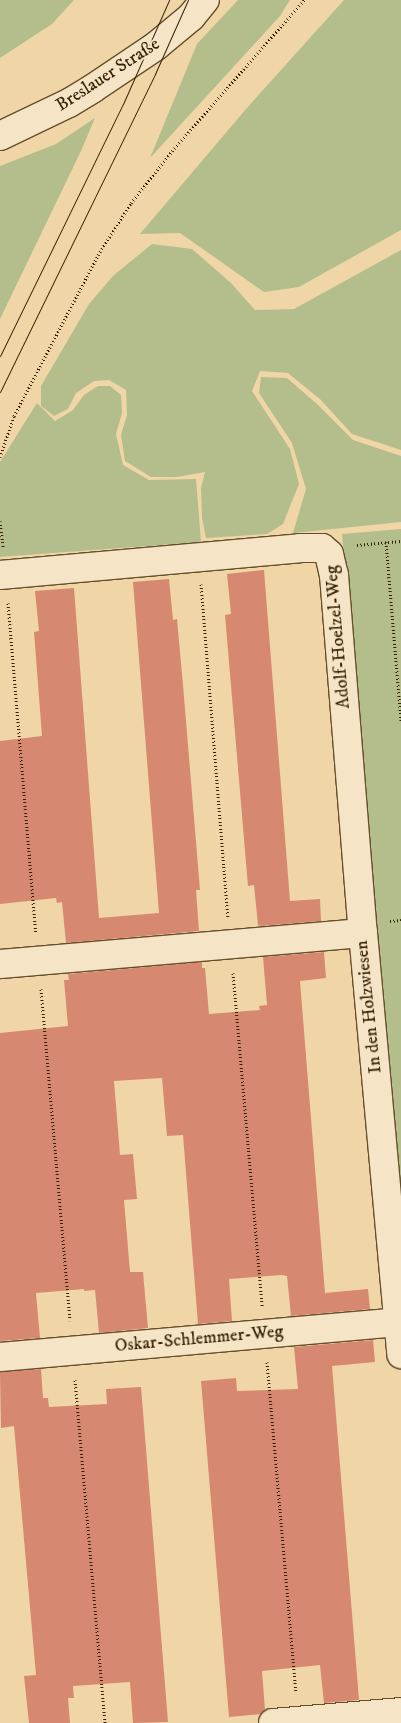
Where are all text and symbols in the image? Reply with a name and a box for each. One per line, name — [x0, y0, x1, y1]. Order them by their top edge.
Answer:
street label: Breslauer Straße — [52, 34, 164, 116]
street label: Adolf-Hoelzel-Weg — [321, 564, 355, 710]
street label: In den Holzwiesen — [351, 939, 387, 1075]
street label: Oskar-Schlemmer-Weg — [114, 1321, 284, 1357]

